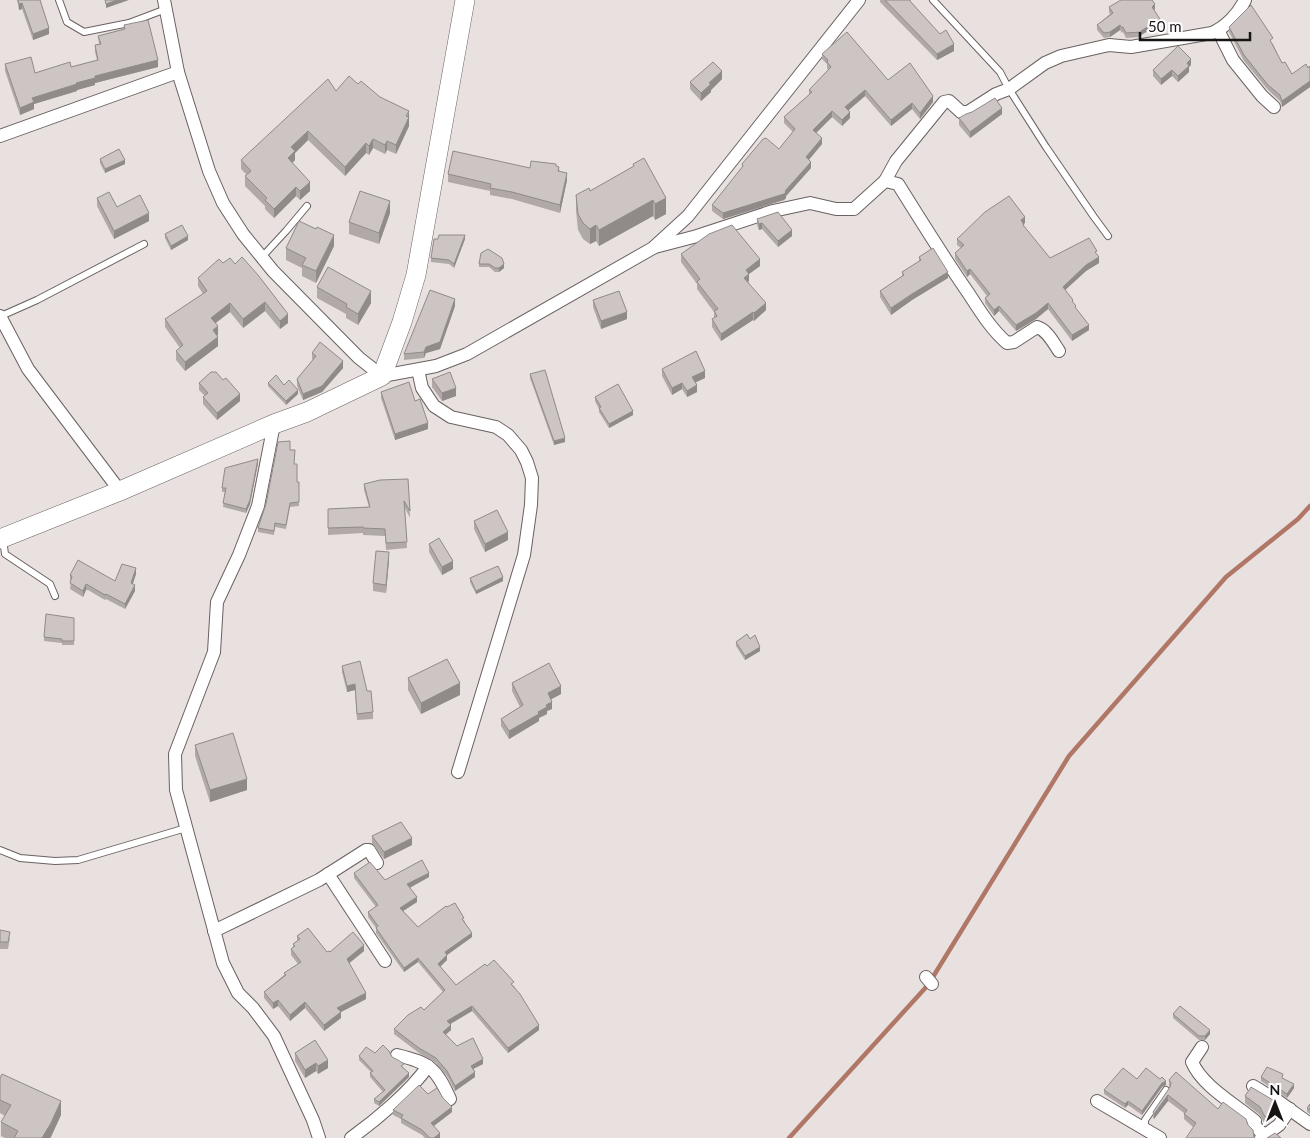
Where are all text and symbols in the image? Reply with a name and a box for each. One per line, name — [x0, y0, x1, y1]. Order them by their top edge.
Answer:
scale bar — [1140, 10, 1250, 42]
text: 50 m — [1148, 17, 1182, 35]
north arrow — [1250, 1078, 1300, 1128]
text: N — [1270, 1081, 1280, 1098]

